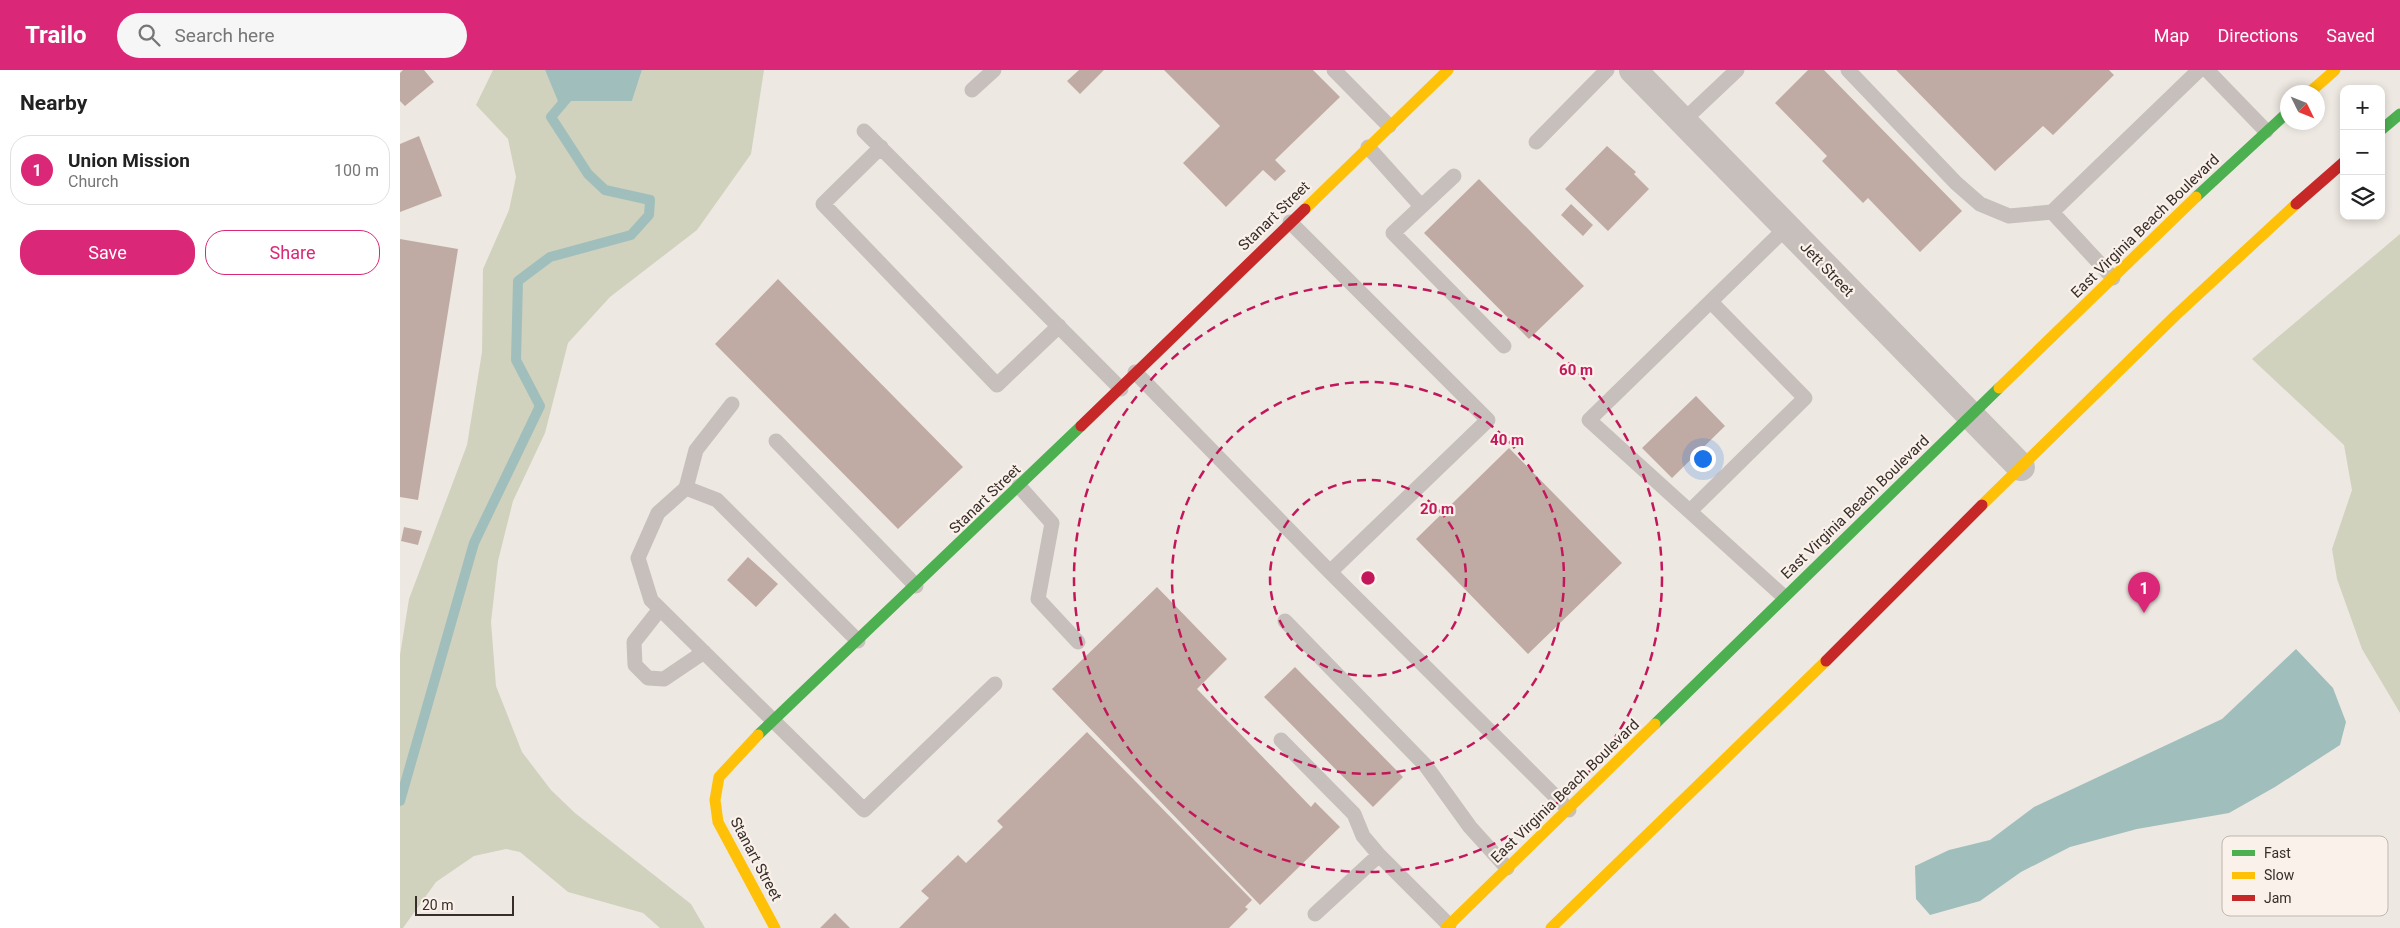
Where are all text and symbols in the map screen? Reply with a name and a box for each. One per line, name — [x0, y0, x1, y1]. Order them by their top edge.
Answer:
search box — [117, 13, 467, 58]
text: Trailo — [25, 21, 87, 49]
icon: search — [135, 21, 163, 49]
text: Search here — [175, 24, 275, 47]
text: Map — [2154, 25, 2189, 46]
text: Directions — [2217, 25, 2298, 46]
text: Saved — [2326, 25, 2375, 46]
north arrow — [2280, 85, 2325, 130]
map controls — [2340, 85, 2385, 220]
button: + — [2340, 85, 2385, 130]
text: Nearby — [20, 91, 87, 115]
button: − — [2340, 130, 2385, 175]
text: Union Mission — [68, 149, 190, 172]
street label: East Virginia Beach Boulevard — [2067, 150, 2223, 302]
text: 1 — [32, 161, 42, 180]
text: 100 m — [334, 161, 379, 180]
text: Church — [68, 172, 119, 191]
button: layers — [2340, 175, 2385, 220]
street label: Stanart Street — [1235, 177, 1313, 254]
button: Save — [20, 230, 195, 275]
button: Share — [205, 230, 380, 275]
street label: Jett Street — [1796, 238, 1858, 300]
text: 60 m — [1559, 361, 1593, 379]
text: 40 m — [1490, 431, 1524, 449]
street label: East Virginia Beach Boulevard — [1777, 431, 1933, 583]
your location — [1690, 446, 1716, 472]
street label: Stanart Street — [946, 460, 1024, 537]
text: 20 m — [1420, 500, 1454, 518]
centre of rings — [1359, 569, 1377, 587]
pin: 1 — [2128, 572, 2160, 613]
street label: East Virginia Beach Boulevard — [1487, 715, 1643, 867]
street label: Stanart Street — [726, 814, 786, 904]
legend — [2222, 836, 2388, 916]
text: Fast — [2264, 845, 2291, 861]
text: Slow — [2264, 867, 2295, 883]
text: Jam — [2264, 890, 2292, 906]
scale bar — [415, 893, 514, 916]
text: 20 m — [422, 897, 454, 913]

